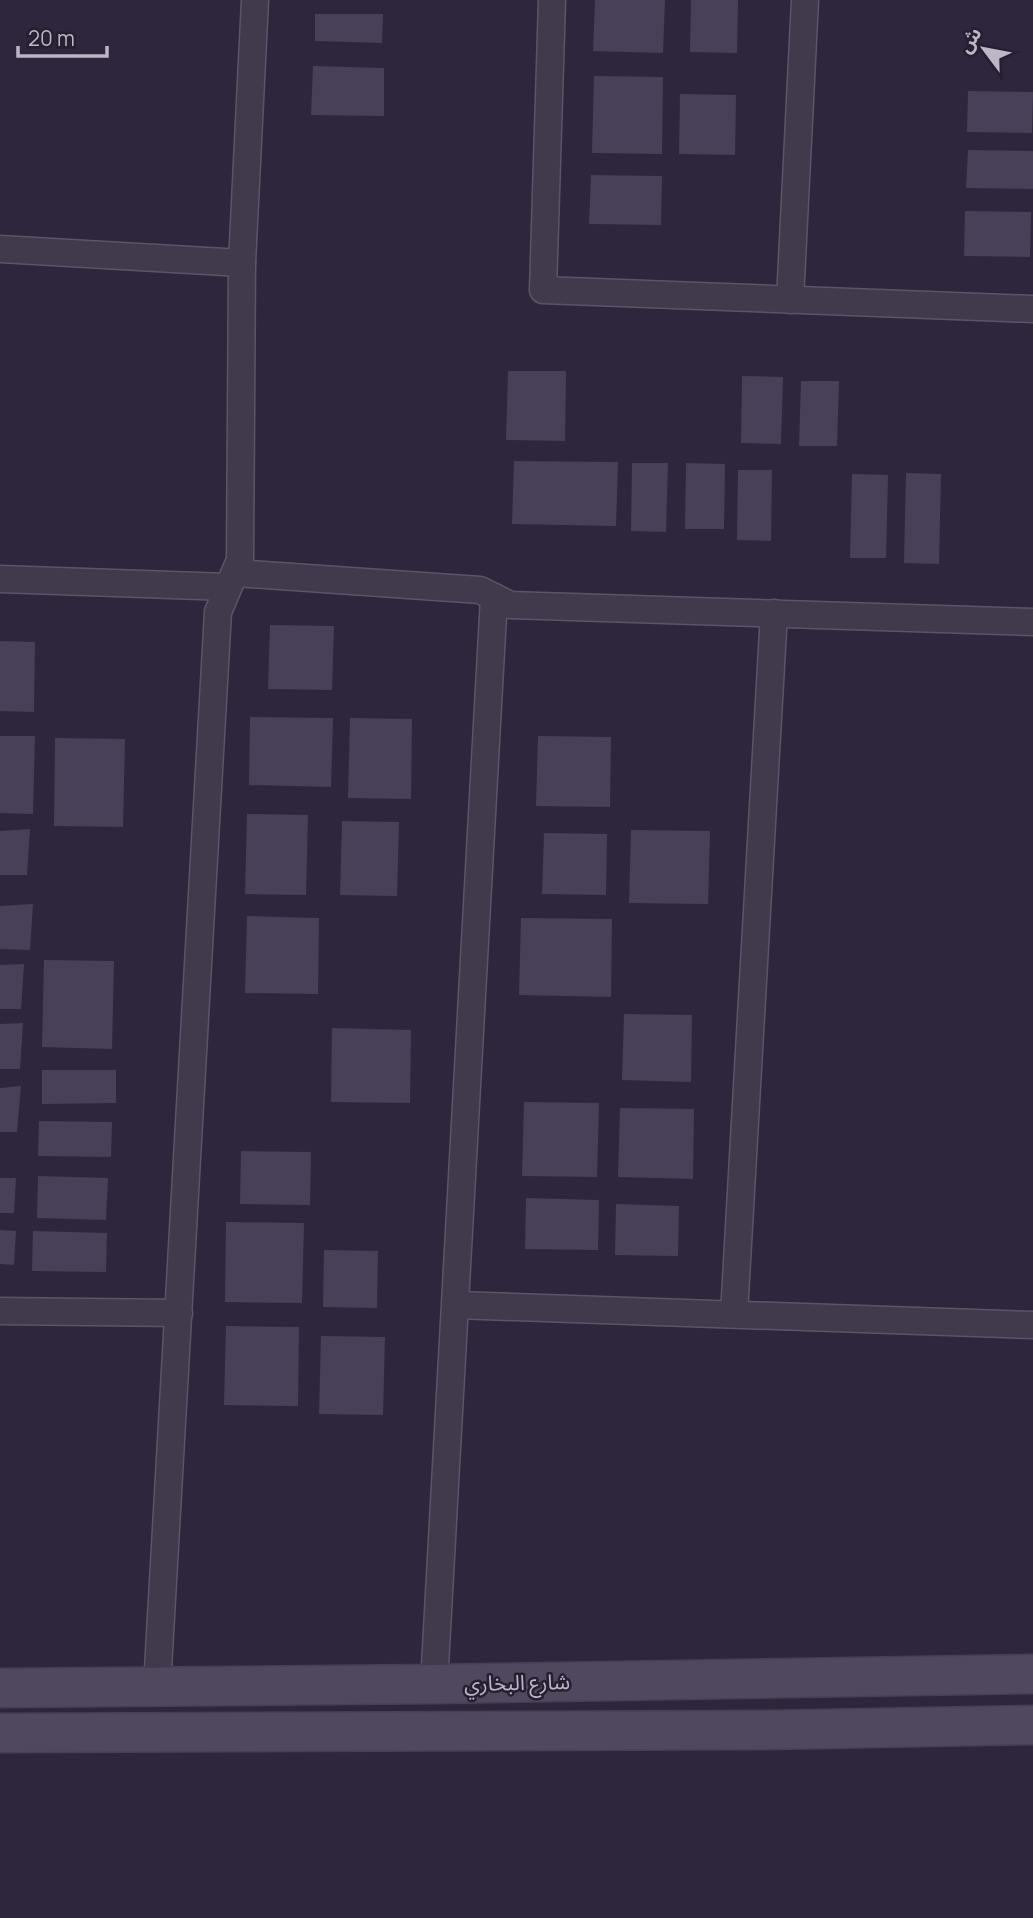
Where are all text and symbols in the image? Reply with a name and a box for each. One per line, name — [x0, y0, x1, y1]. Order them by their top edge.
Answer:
scale bar — [18, 14, 107, 58]
north arrow — [949, 14, 1019, 84]
text: ش — [952, 22, 988, 58]
text: 20 m — [28, 24, 75, 52]
street label: شارع البخاري — [464, 1667, 570, 1700]

